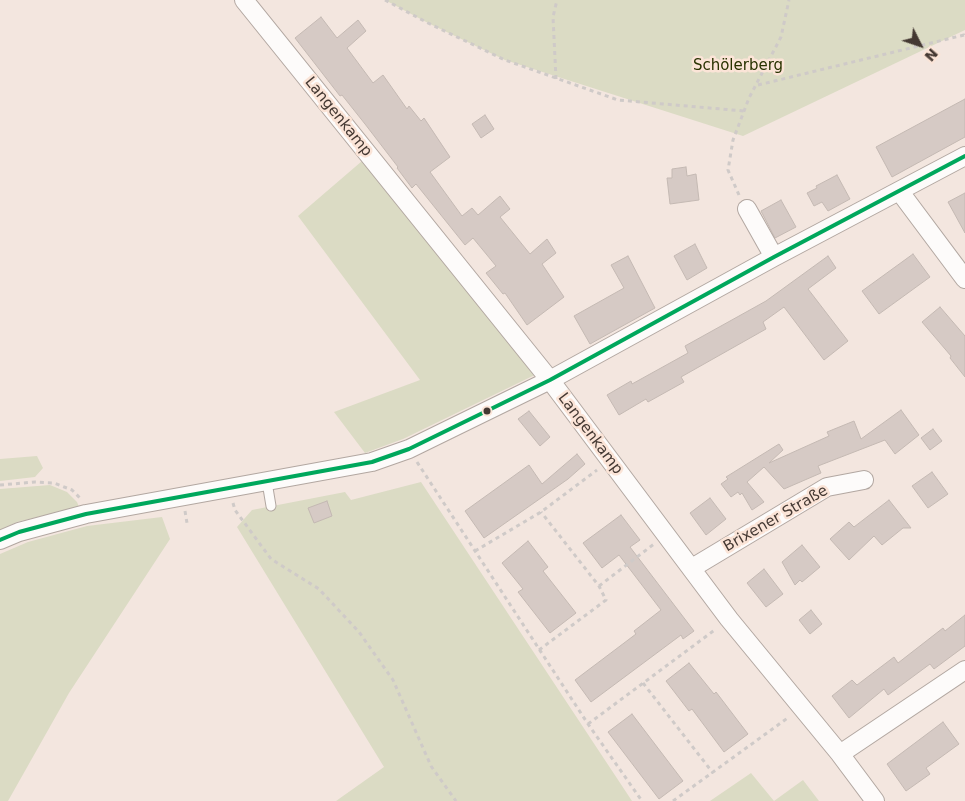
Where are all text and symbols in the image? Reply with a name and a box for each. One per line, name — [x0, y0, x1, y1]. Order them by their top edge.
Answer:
north arrow — [895, 20, 945, 70]
text: N — [921, 45, 941, 65]
park label: Schölerberg — [693, 57, 783, 75]
street label: Langenkamp — [300, 74, 376, 160]
street label: Langenkamp — [554, 390, 626, 478]
unlabelled marker — [482, 406, 492, 416]
street label: Brixener Straße — [721, 482, 831, 556]

